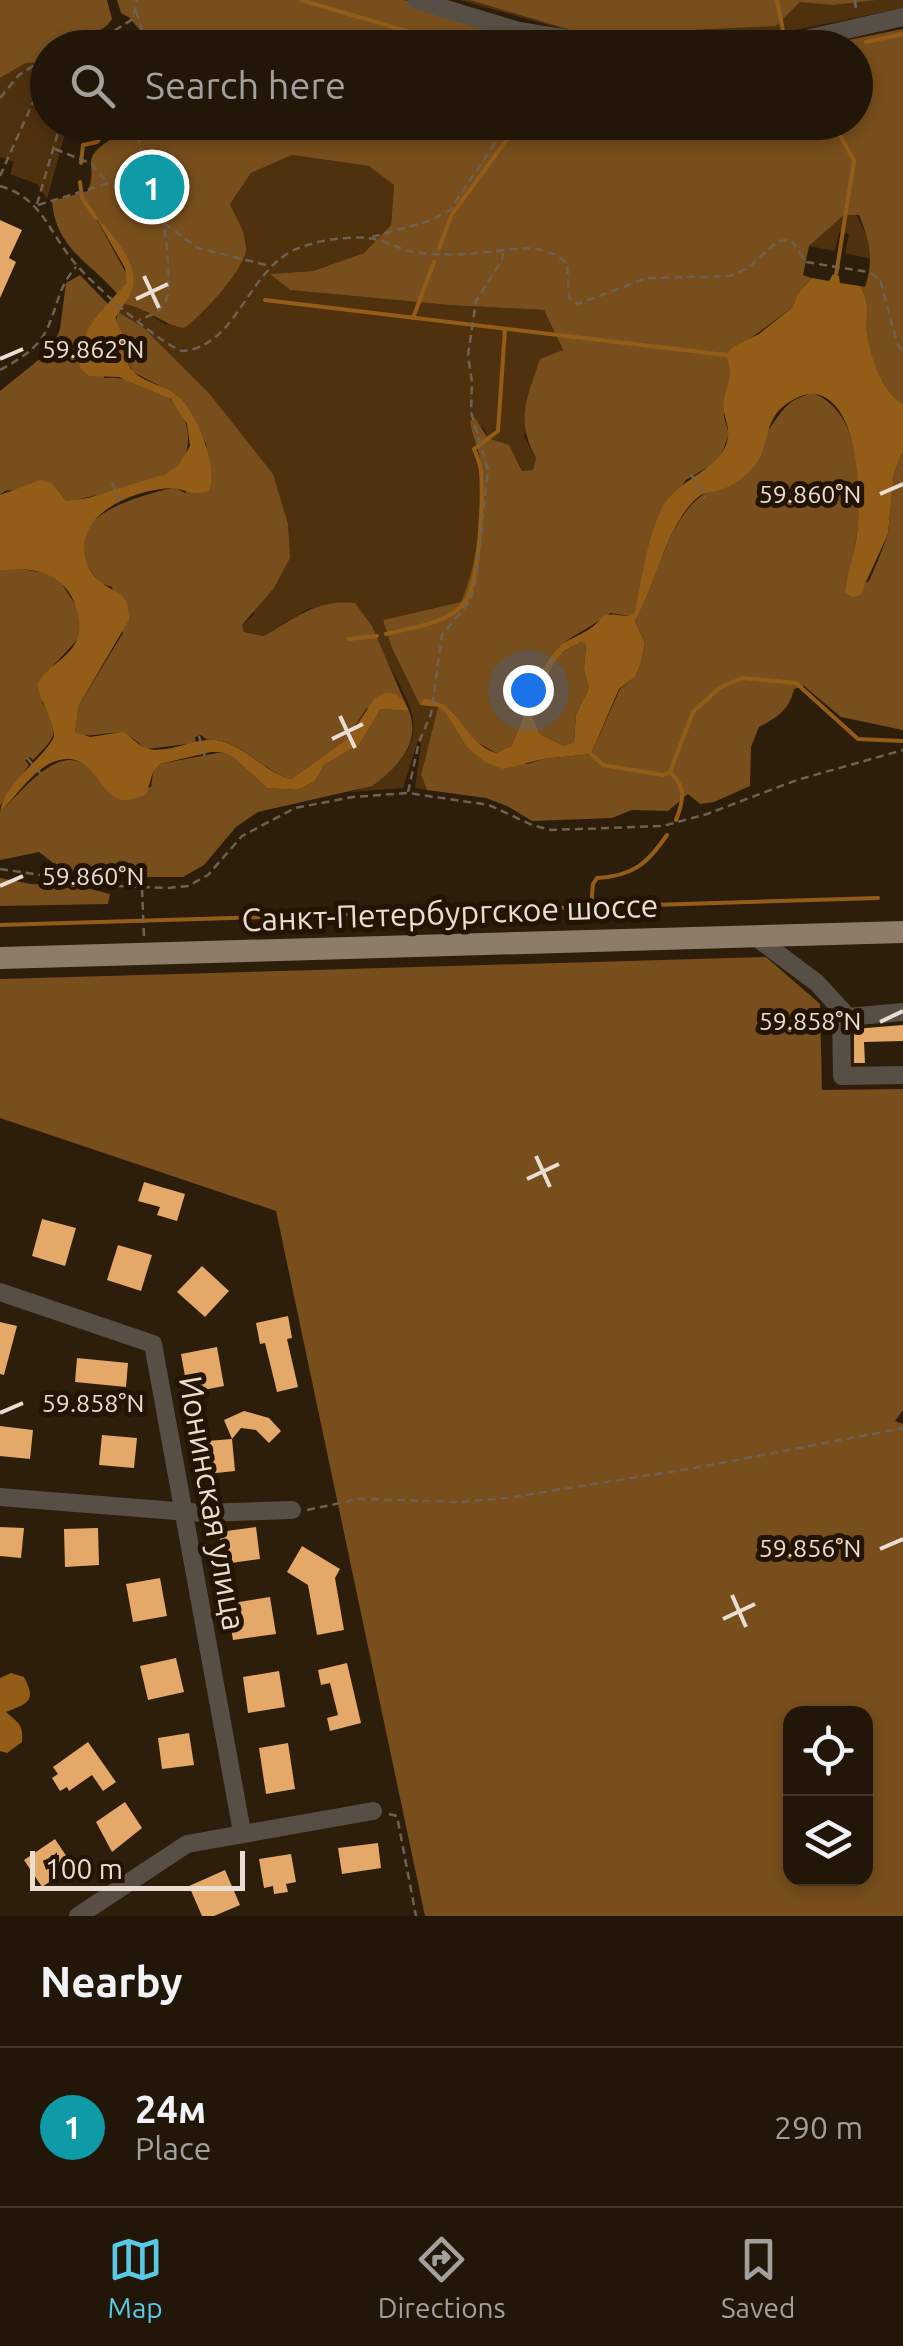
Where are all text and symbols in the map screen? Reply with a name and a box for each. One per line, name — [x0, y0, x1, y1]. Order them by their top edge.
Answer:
search box — [30, 30, 873, 140]
icon: search — [65, 58, 120, 113]
text: Search here — [145, 64, 346, 106]
pin: 1 — [120, 150, 184, 224]
text: 59.862°N — [42, 335, 144, 363]
text: 59.860°N — [759, 480, 861, 508]
your location — [503, 665, 554, 716]
text: 59.860°N — [42, 862, 144, 890]
street label: Санкт-Петербургское шоссе — [241, 887, 659, 937]
text: 59.858°N — [759, 1007, 861, 1035]
street label: Ионинская улица — [173, 1373, 253, 1633]
text: 59.858°N — [42, 1389, 144, 1417]
text: 59.856°N — [759, 1534, 861, 1562]
map controls — [783, 1706, 873, 1886]
button: locate — [783, 1706, 873, 1796]
button: layers — [783, 1796, 873, 1886]
scale bar — [30, 1846, 245, 1890]
text: 100 m — [45, 1853, 123, 1884]
text: Nearby — [40, 1958, 183, 2005]
text: 24м — [135, 2088, 206, 2130]
text: 1 — [63, 2109, 82, 2145]
text: 290 m — [774, 2109, 863, 2145]
text: Place — [135, 2130, 211, 2166]
tab: Map — [108, 2232, 163, 2323]
tab: Directions — [378, 2232, 506, 2323]
tab: Saved — [721, 2232, 795, 2323]

